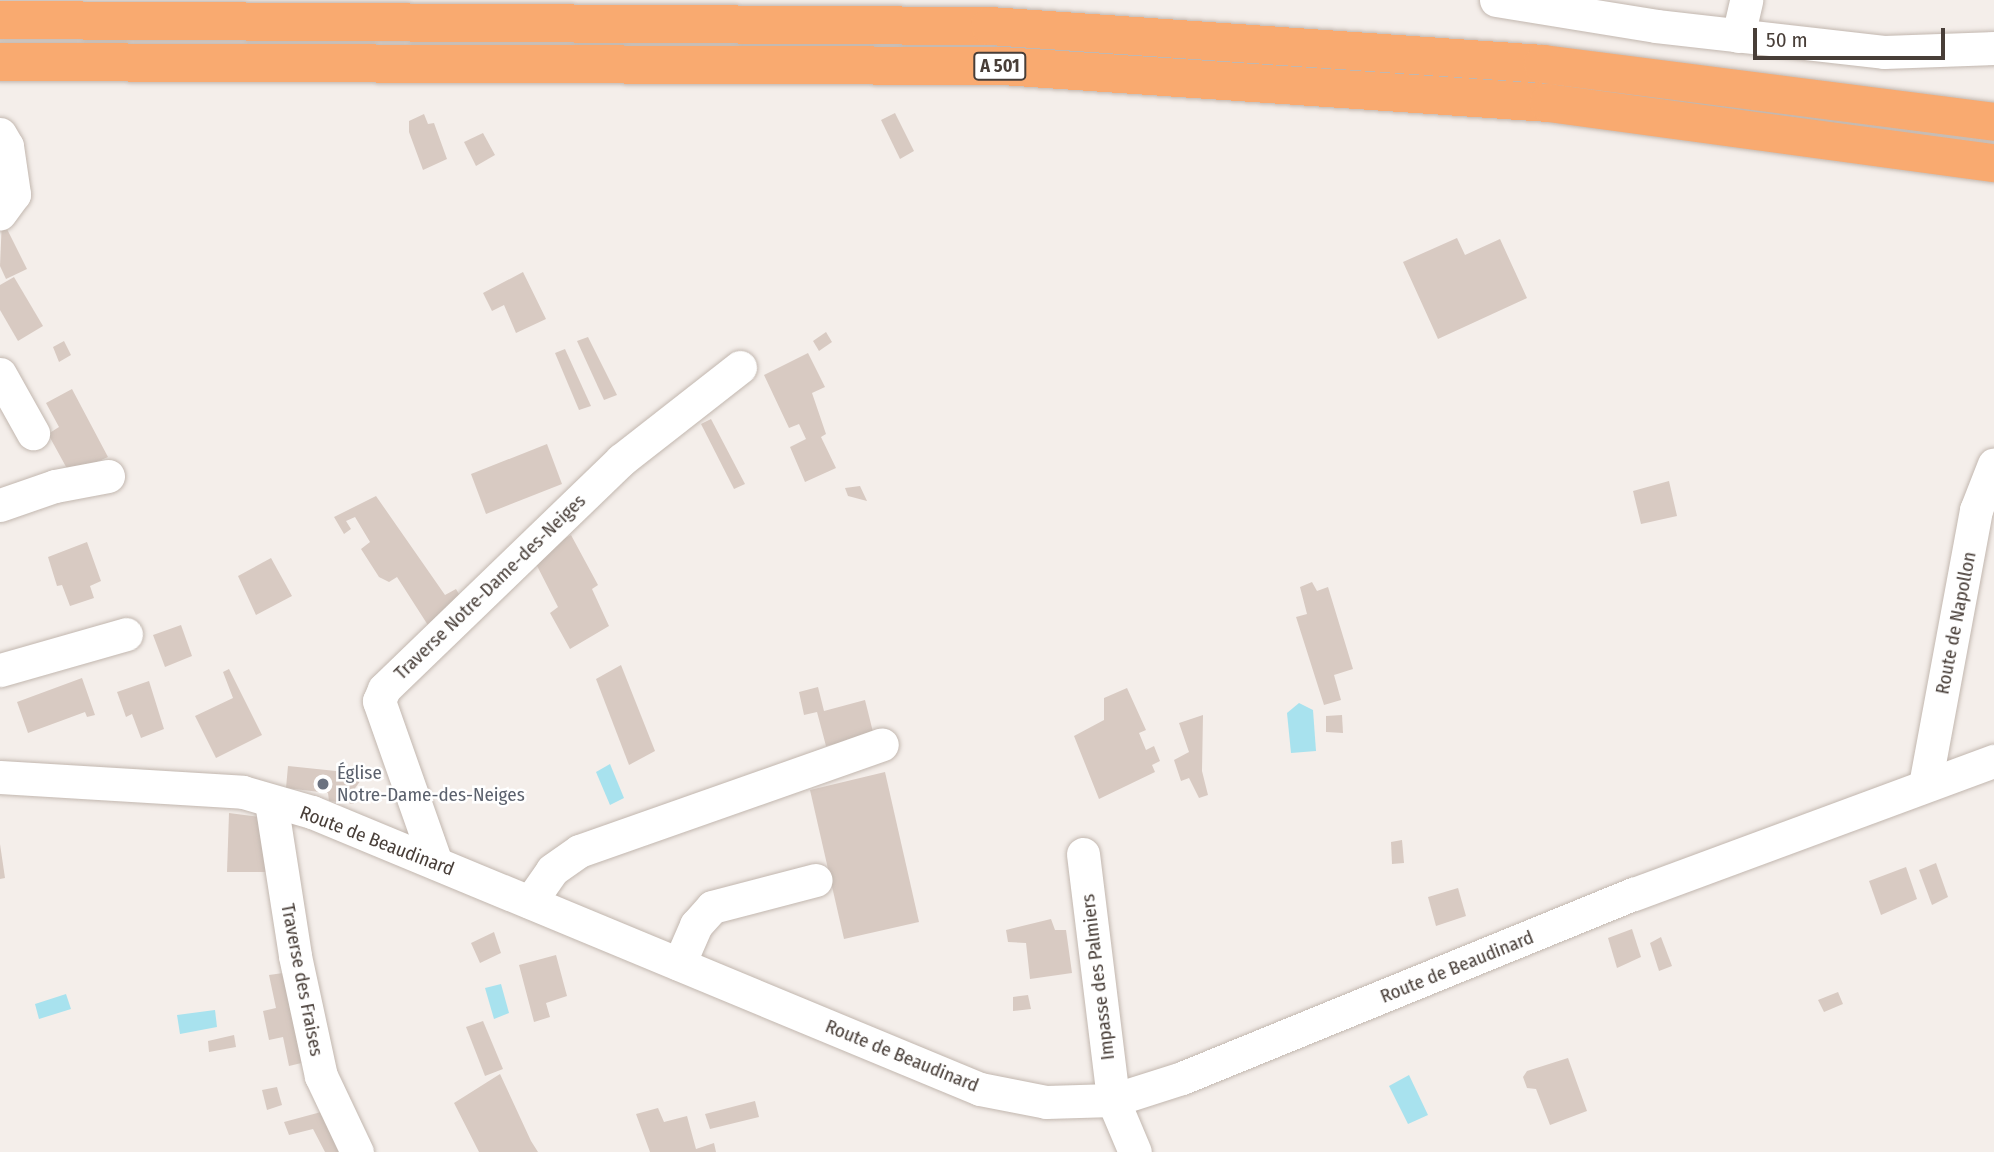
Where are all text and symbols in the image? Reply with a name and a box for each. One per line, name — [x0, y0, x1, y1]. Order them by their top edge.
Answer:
scale bar — [1756, 14, 1948, 58]
text: 50 m — [1766, 27, 1808, 53]
road number: A 501 — [972, 52, 1028, 80]
street label: Traverse Notre-Dame-des-Neiges — [390, 489, 590, 685]
street label: Route de Napollon — [1931, 550, 1981, 696]
place label: Église Notre-Dame-des-Neiges — [337, 762, 525, 806]
marker: Église Notre-Dame-des-Neiges — [315, 776, 331, 792]
street label: Route de Beaudinard — [297, 801, 457, 881]
street label: Impasse des Palmiers — [1077, 893, 1119, 1061]
street label: Traverse des Fraises — [276, 902, 328, 1058]
street label: Route de Beaudinard — [1377, 926, 1537, 1008]
street label: Route de Beaudinard — [822, 1015, 982, 1097]

